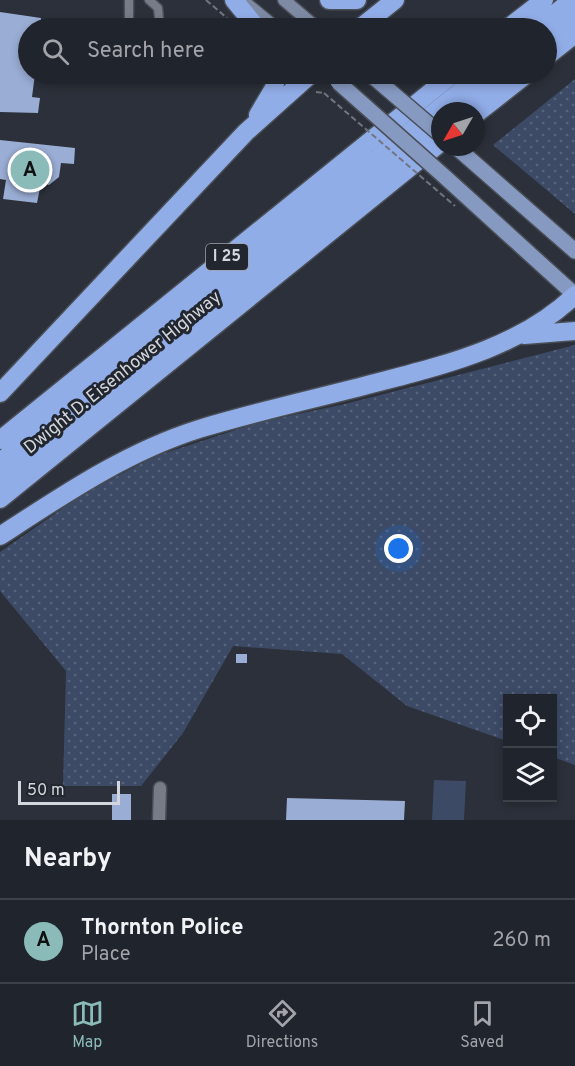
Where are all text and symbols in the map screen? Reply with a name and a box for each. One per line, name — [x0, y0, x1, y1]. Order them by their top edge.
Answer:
search box — [18, 18, 557, 84]
icon: search — [39, 35, 72, 68]
text: Search here — [87, 38, 205, 65]
north arrow — [431, 102, 485, 156]
pin: A — [10, 148, 50, 192]
road number: I 25 — [206, 244, 248, 270]
street label: Dwight D. Eisenhower Highway — [20, 286, 226, 460]
your location — [384, 534, 413, 563]
map controls — [503, 694, 557, 802]
button: locate — [503, 694, 557, 748]
button: layers — [503, 748, 557, 802]
scale bar — [18, 778, 120, 806]
text: 50 m — [27, 781, 65, 801]
text: Nearby — [24, 843, 112, 876]
text: Thornton Police — [81, 915, 244, 942]
text: A — [36, 928, 51, 954]
text: 260 m — [492, 928, 551, 954]
text: Place — [81, 942, 131, 968]
tab: Map — [71, 997, 104, 1053]
tab: Directions — [246, 997, 318, 1053]
tab: Saved — [460, 997, 504, 1053]

